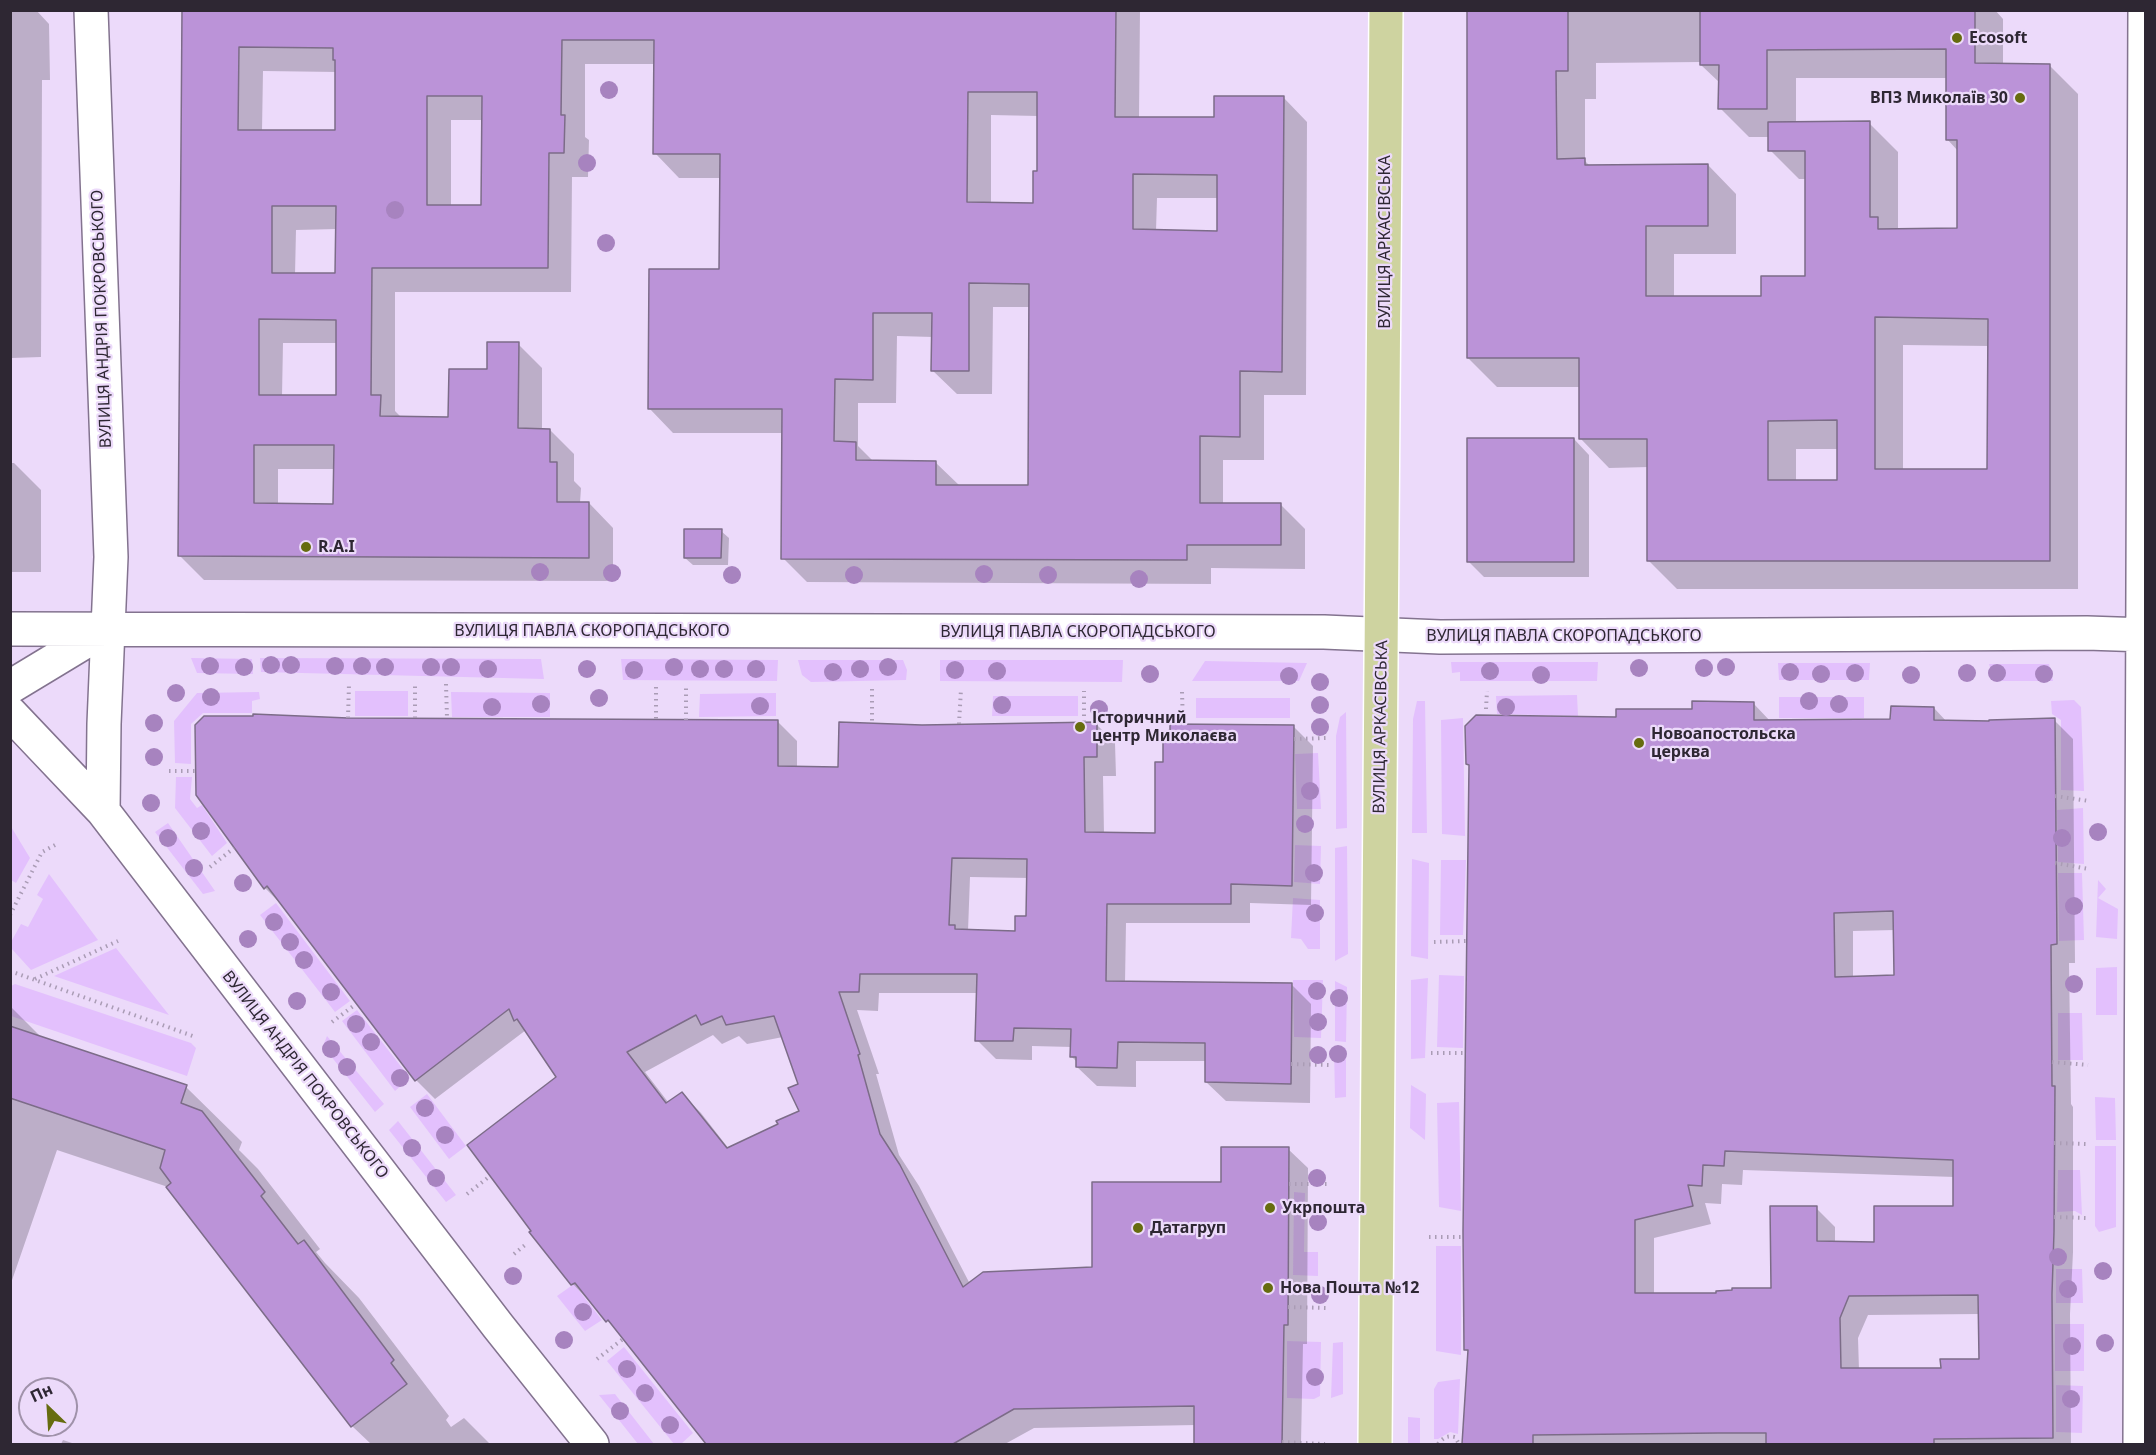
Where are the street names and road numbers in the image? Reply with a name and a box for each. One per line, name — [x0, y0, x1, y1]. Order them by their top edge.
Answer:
street label: ВУЛИЦЯ АРКАСІВСЬКА — [1375, 155, 1395, 329]
street label: ВУЛИЦЯ АНДРІЯ ПОКРОВСЬКОГО — [88, 189, 116, 449]
street label: ВУЛИЦЯ ПАВЛА СКОРОПАДСЬКОГО — [454, 621, 730, 641]
street label: ВУЛИЦЯ ПАВЛА СКОРОПАДСЬКОГО — [940, 622, 1216, 642]
street label: ВУЛИЦЯ ПАВЛА СКОРОПАДСЬКОГО — [1426, 626, 1702, 646]
street label: ВУЛИЦЯ АРКАСІВСЬКА — [1370, 640, 1392, 814]
street label: ВУЛИЦЯ АНДРІЯ ПОКРОВСЬКОГО — [218, 967, 392, 1183]

